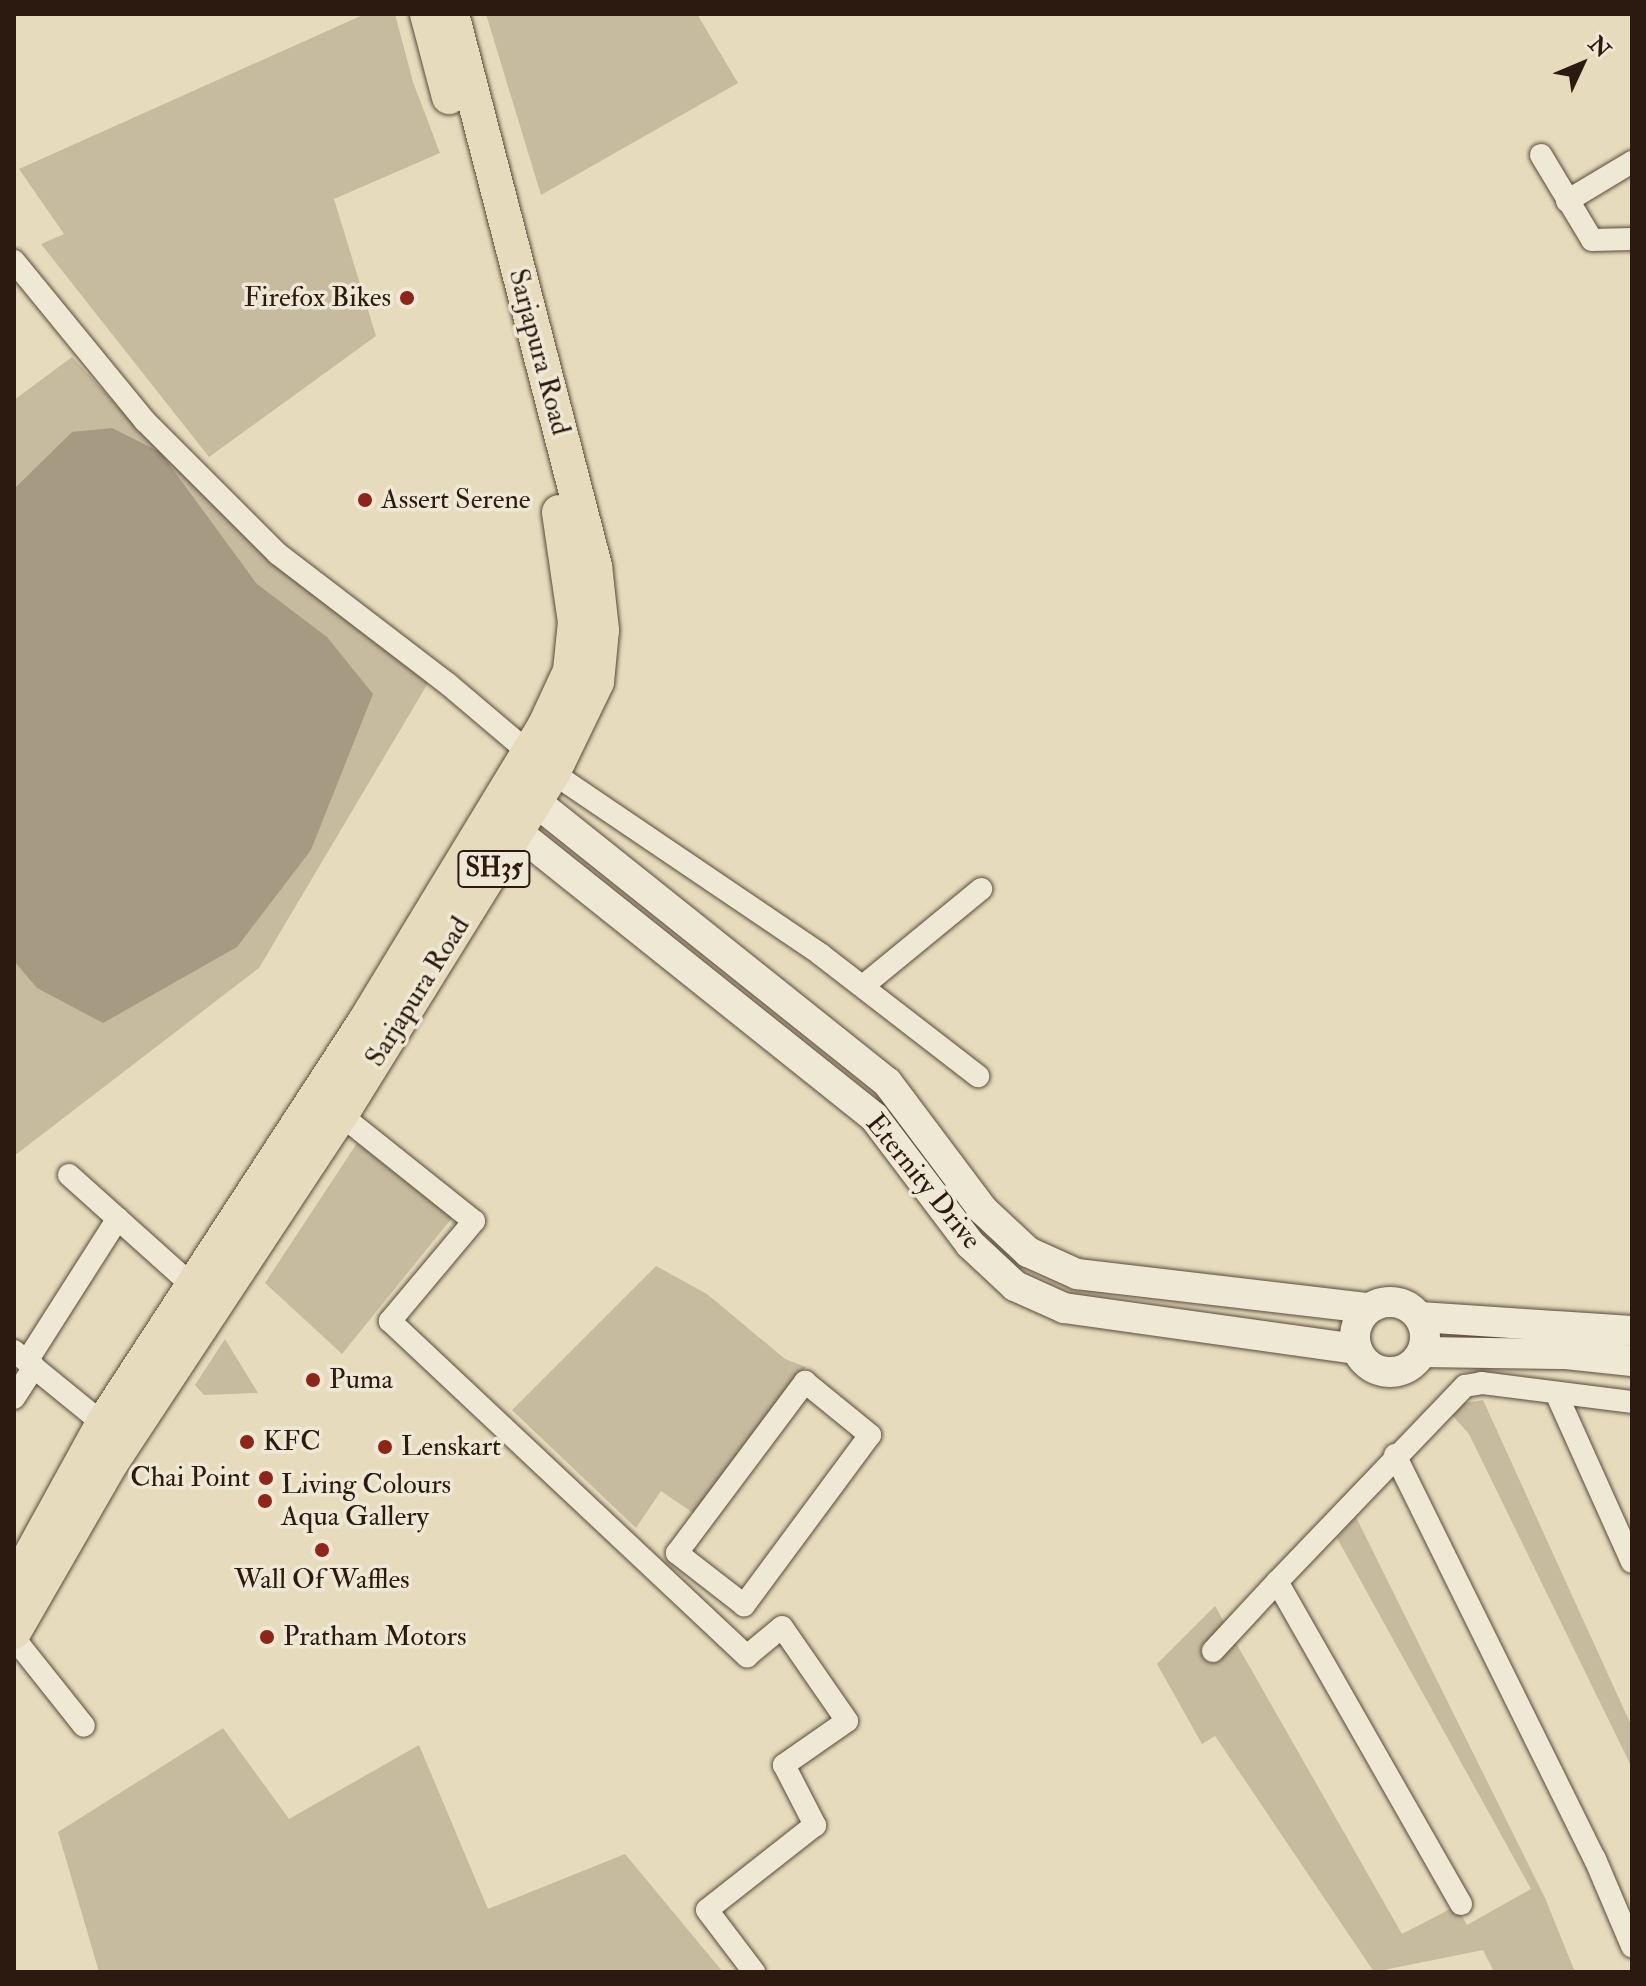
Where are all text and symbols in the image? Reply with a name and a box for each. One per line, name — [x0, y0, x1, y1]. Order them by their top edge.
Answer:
north arrow — [1542, 24, 1622, 104]
text: N — [1582, 31, 1616, 64]
street label: Sarjapura Road — [501, 265, 577, 439]
place label: Firefox Bikes — [244, 281, 391, 315]
marker: Firefox Bikes — [398, 289, 416, 307]
place label: Assert Serene — [381, 483, 531, 517]
marker: Assert Serene — [356, 491, 374, 509]
road number: SH35 — [456, 847, 532, 891]
street label: Sarjapura Road — [359, 911, 477, 1073]
street label: Eternity Drive — [858, 1108, 988, 1256]
place label: Puma — [329, 1363, 393, 1397]
marker: Puma — [304, 1371, 322, 1389]
place label: KFC — [263, 1425, 321, 1459]
place label: Lenskart — [401, 1430, 501, 1464]
marker: KFC — [238, 1433, 256, 1451]
marker: Lenskart — [376, 1438, 394, 1456]
place label: Chai Point — [130, 1461, 250, 1495]
place label: Living Colours Aqua Gallery — [281, 1468, 451, 1534]
marker: Chai Point — [257, 1469, 275, 1487]
marker: Living Colours Aqua Gallery — [256, 1492, 274, 1510]
marker: Wall Of Waffles — [313, 1541, 331, 1559]
place label: Wall Of Waffles — [234, 1563, 410, 1597]
place label: Pratham Motors — [283, 1620, 466, 1654]
marker: Pratham Motors — [258, 1628, 276, 1646]

